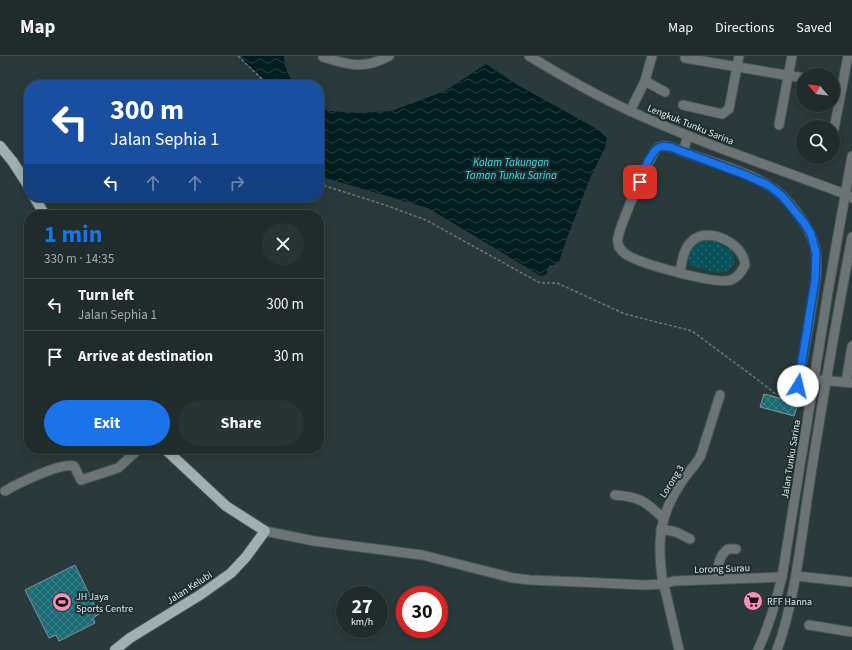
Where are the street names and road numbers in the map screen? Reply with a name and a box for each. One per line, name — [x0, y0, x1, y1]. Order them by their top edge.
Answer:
street label: Lengkuk Tunku Sarina — [645, 101, 736, 149]
street label: Jalan Tunku Sarina — [778, 419, 804, 500]
street label: Lorong 3 — [656, 462, 687, 501]
street label: Lorong Surau — [694, 561, 750, 577]
street label: Jalan Kelubi — [164, 568, 215, 608]

